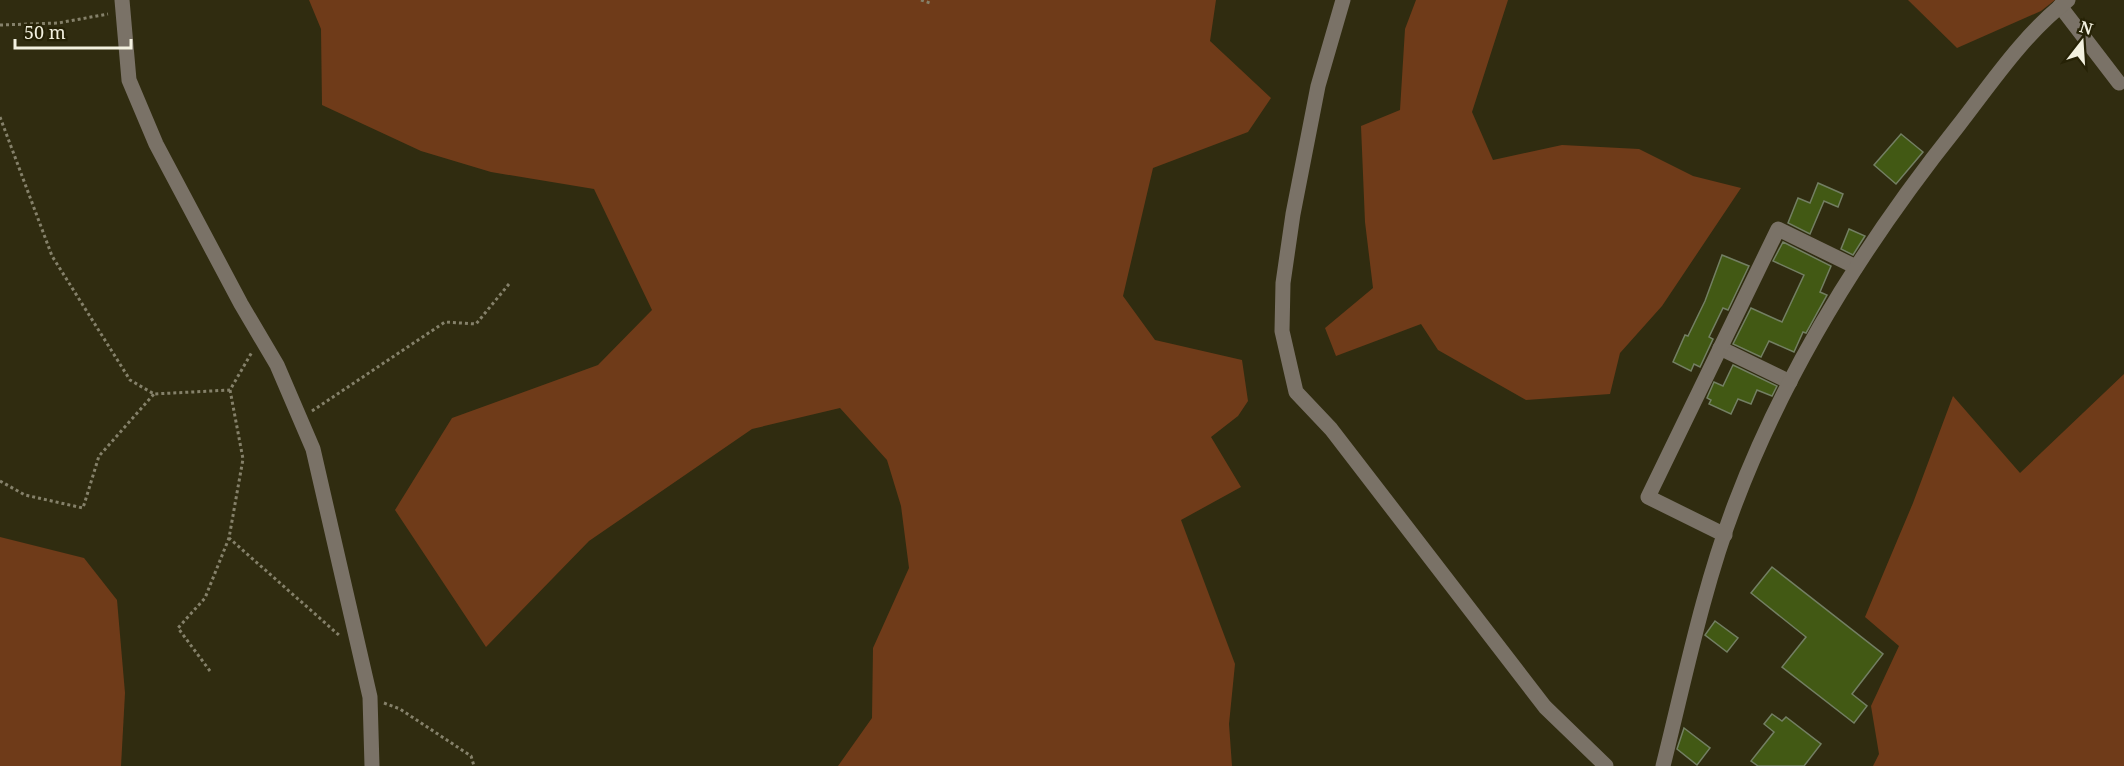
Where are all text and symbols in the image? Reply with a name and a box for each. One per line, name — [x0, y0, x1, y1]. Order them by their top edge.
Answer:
scale bar — [15, 12, 130, 50]
north arrow — [2052, 12, 2112, 72]
text: N — [2077, 15, 2096, 40]
text: 50 m — [24, 20, 66, 44]

